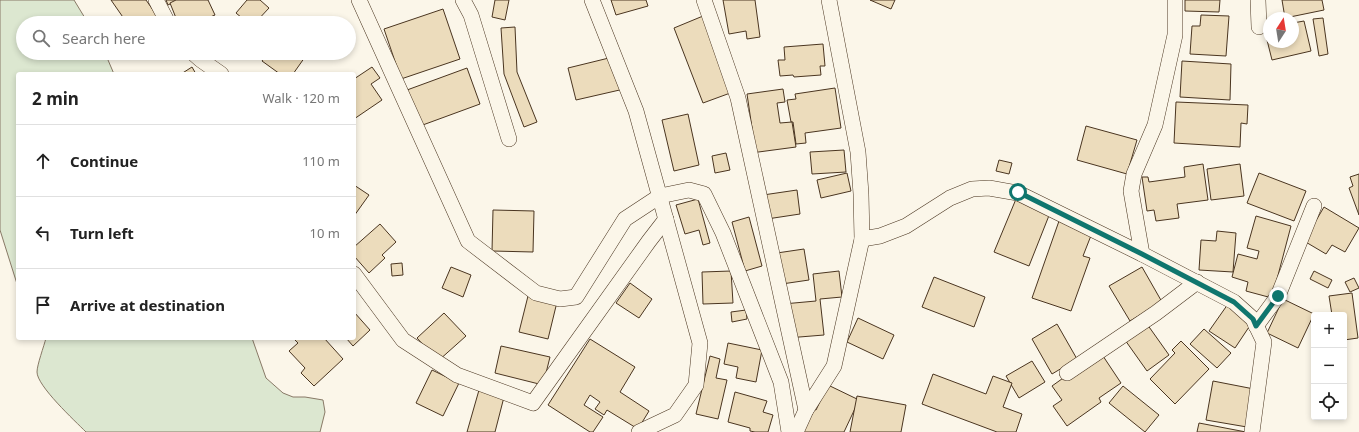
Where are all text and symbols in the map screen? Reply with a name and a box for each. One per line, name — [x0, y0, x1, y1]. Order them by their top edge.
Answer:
north arrow — [1263, 12, 1299, 48]
search box — [16, 16, 356, 60]
icon: search — [30, 27, 52, 49]
text: Search here — [62, 28, 145, 48]
text: 2 min — [32, 87, 79, 110]
text: Walk · 120 m — [262, 89, 340, 107]
icon: ahead — [32, 150, 54, 172]
text: Continue — [70, 151, 138, 171]
text: 110 m — [302, 152, 340, 170]
route start — [1009, 183, 1027, 201]
icon: left — [32, 222, 54, 244]
text: Turn left — [70, 223, 134, 243]
text: 10 m — [310, 224, 340, 242]
route end — [1269, 287, 1287, 305]
icon: arrive — [32, 294, 54, 316]
text: Arrive at destination — [70, 295, 225, 315]
map controls — [1311, 312, 1347, 420]
button: + — [1311, 312, 1347, 348]
button: − — [1311, 348, 1347, 384]
button: locate — [1311, 384, 1347, 420]

